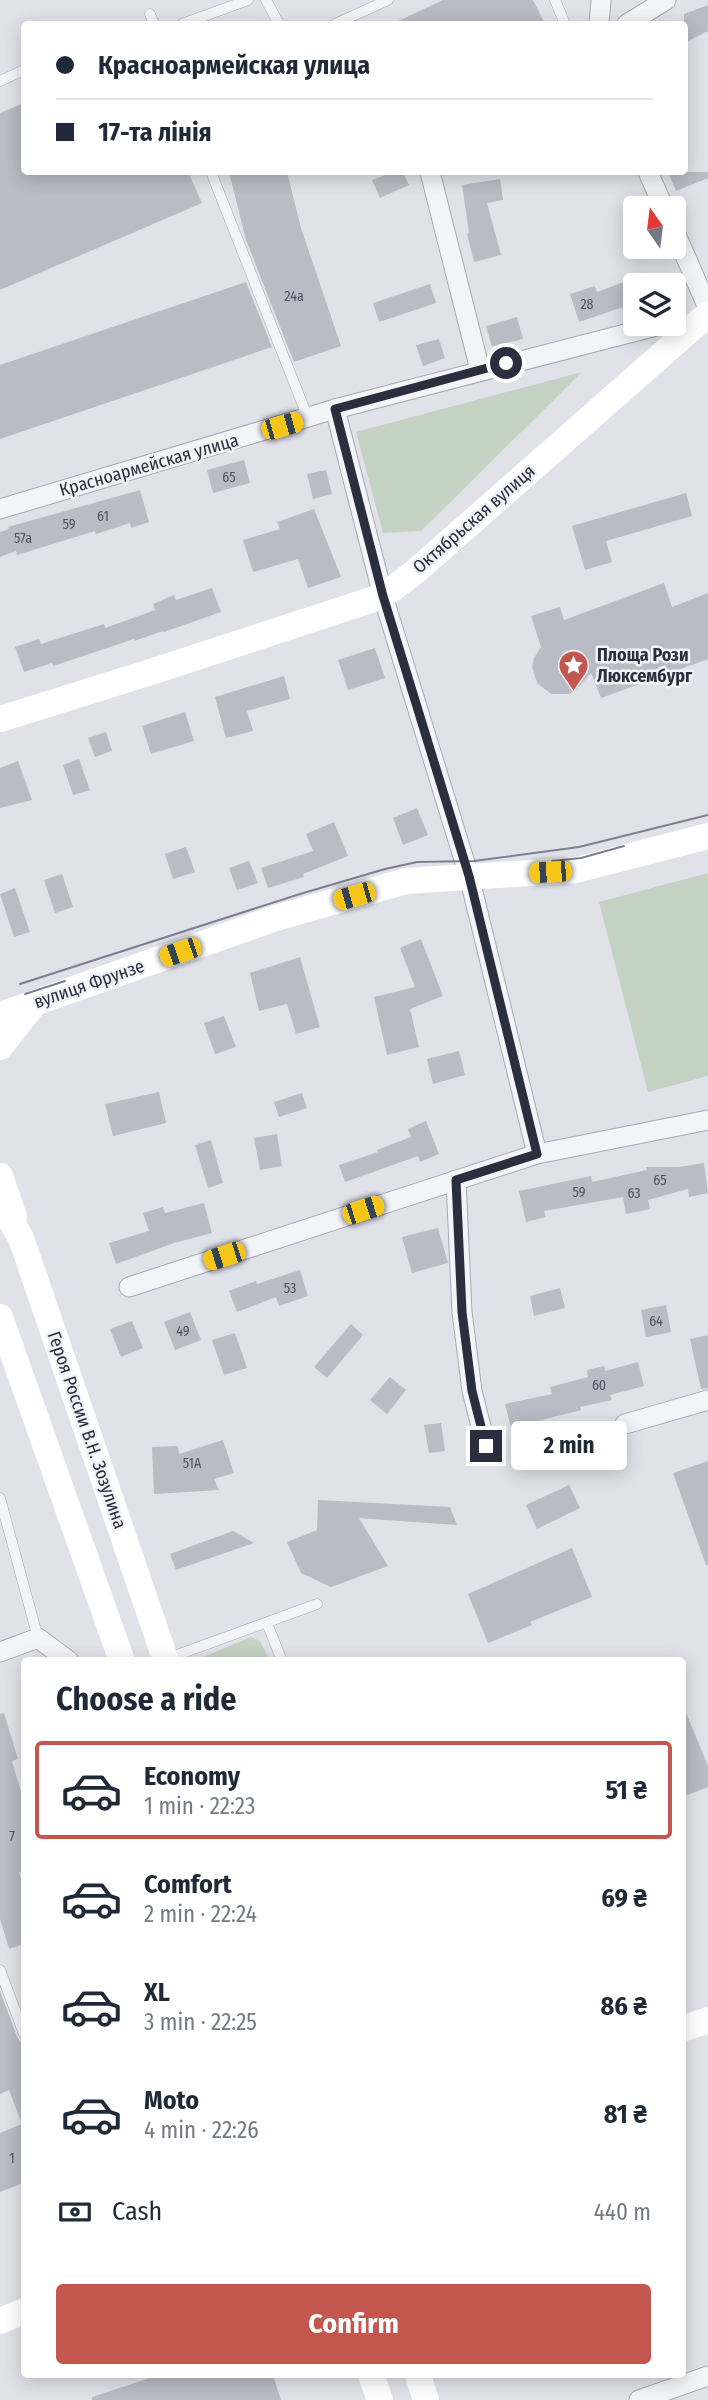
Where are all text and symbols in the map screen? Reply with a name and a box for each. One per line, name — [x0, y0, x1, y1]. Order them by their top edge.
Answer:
text: Красноармейская улица — [98, 50, 370, 81]
text: 17-та лінія — [98, 117, 212, 148]
north arrow — [623, 196, 686, 259]
map controls — [623, 196, 686, 336]
button: layers — [623, 273, 686, 336]
house number: 24а — [284, 288, 304, 305]
house number: 28 — [580, 296, 594, 313]
route start — [490, 347, 522, 379]
car — [259, 410, 306, 442]
street label: Красноармейская улица — [57, 429, 241, 501]
street label: Октябрьская вулиця — [408, 460, 540, 578]
house number: 65 — [222, 469, 236, 486]
house number: 61 — [97, 508, 109, 525]
house number: 59 — [62, 516, 76, 533]
house number: 57а — [14, 530, 32, 547]
place label: Площа Рози Люксембург — [597, 644, 693, 687]
place icon: Площа Рози Люксембург — [557, 648, 591, 692]
car — [529, 860, 572, 884]
car — [331, 880, 378, 912]
car — [157, 935, 204, 969]
street label: вулиця Фрунзе — [31, 955, 147, 1013]
house number: 65 — [653, 1172, 667, 1189]
house number: 59 — [572, 1184, 586, 1201]
house number: 63 — [627, 1185, 641, 1202]
car — [340, 1194, 387, 1226]
car — [201, 1240, 248, 1272]
house number: 53 — [284, 1280, 296, 1297]
house number: 64 — [649, 1313, 663, 1330]
house number: 49 — [176, 1323, 190, 1340]
street label: Героя России В.Н. Зозулина — [43, 1328, 131, 1532]
house number: 60 — [592, 1377, 606, 1394]
callout: 2 min — [510, 1422, 626, 1470]
route end — [470, 1430, 502, 1462]
text: 2 min — [544, 1431, 595, 1459]
house number: 51А — [183, 1455, 202, 1472]
text: Choose a ride — [56, 1680, 237, 1718]
icon: car — [60, 1759, 123, 1822]
text: Economy — [144, 1761, 240, 1792]
text: 51 ₴ — [605, 1775, 647, 1806]
text: 1 min · 22:23 — [144, 1792, 255, 1820]
house number: 7 — [9, 1828, 15, 1845]
icon: car — [60, 1867, 123, 1930]
text: Comfort — [144, 1869, 232, 1900]
text: 69 ₴ — [601, 1883, 647, 1914]
text: 2 min · 22:24 — [144, 1900, 257, 1928]
icon: car — [60, 1975, 123, 2038]
text: XL — [144, 1977, 170, 2008]
text: 86 ₴ — [601, 1991, 647, 2022]
text: 3 min · 22:25 — [144, 2008, 257, 2036]
icon: car — [60, 2083, 123, 2146]
text: Moto — [144, 2085, 199, 2116]
text: 81 ₴ — [604, 2099, 647, 2130]
text: 4 min · 22:26 — [144, 2116, 259, 2144]
house number: 1 — [9, 2150, 15, 2167]
icon: cash — [56, 2193, 94, 2231]
text: Cash — [112, 2196, 162, 2227]
text: 440 m — [594, 2198, 651, 2226]
button: Confirm — [56, 2284, 651, 2364]

